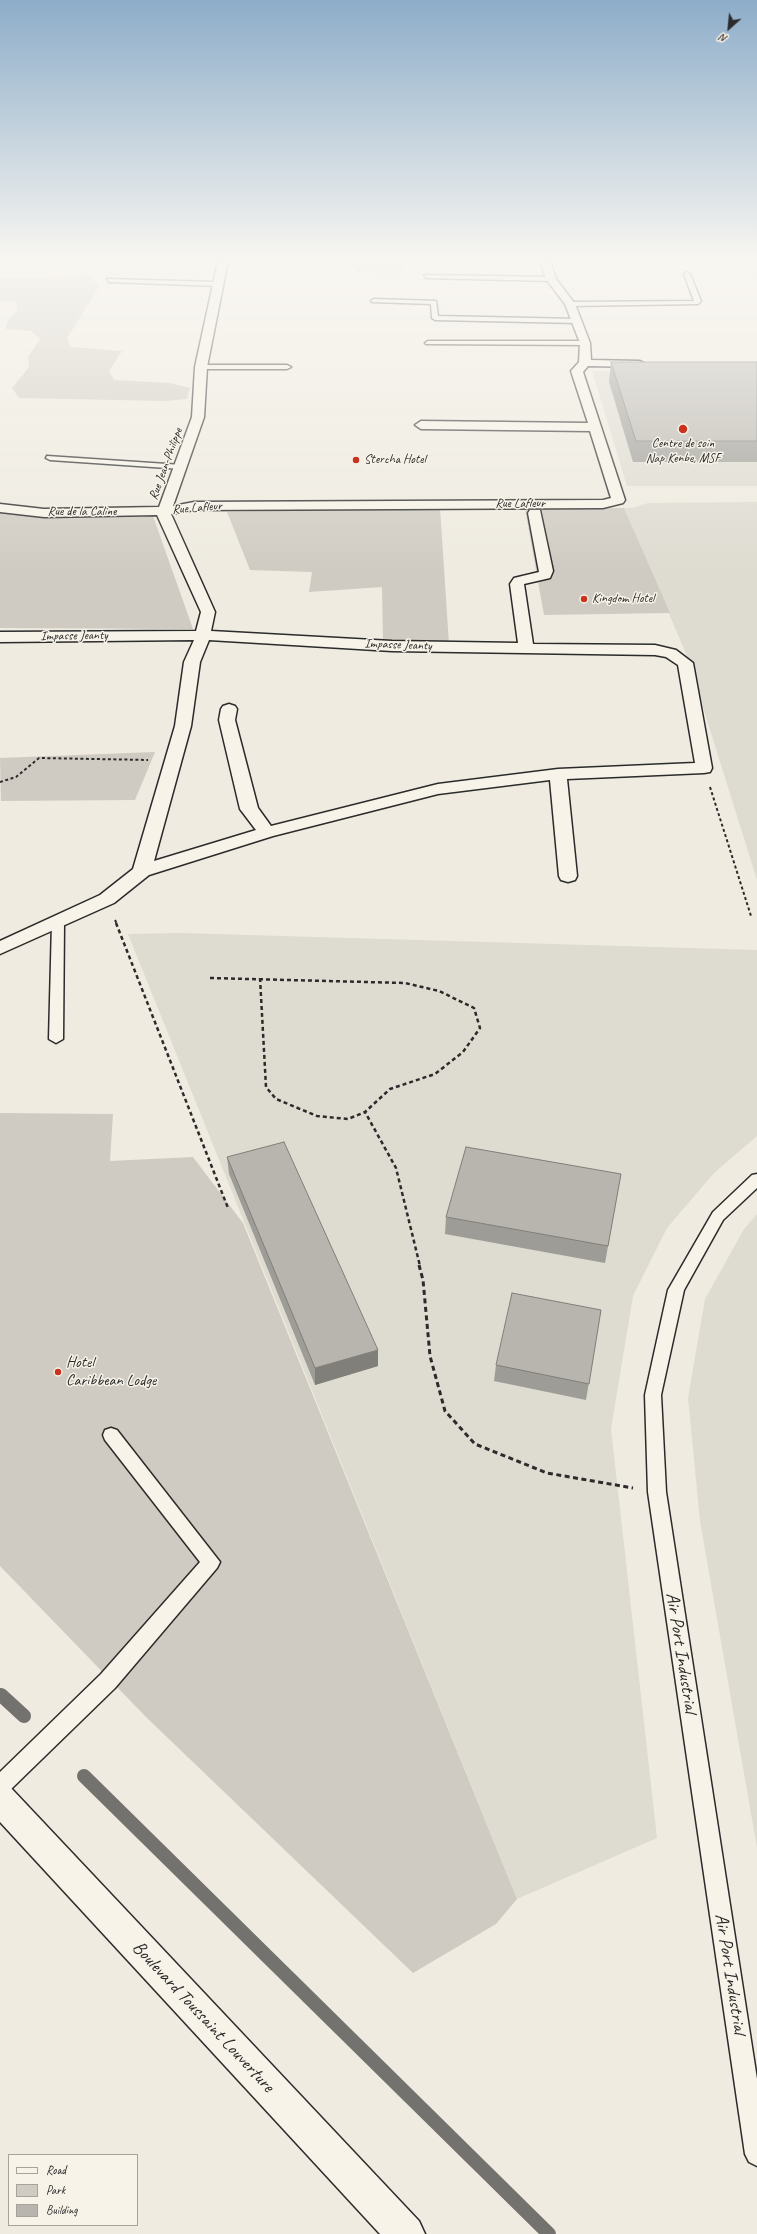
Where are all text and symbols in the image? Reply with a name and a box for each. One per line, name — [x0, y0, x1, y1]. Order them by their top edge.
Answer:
north arrow — [709, 8, 749, 48]
text: N — [717, 31, 730, 46]
marker: Centre de soin Nap Kenbe, MSF — [677, 423, 689, 435]
street label: Rue Jean-Philippe — [146, 426, 186, 502]
place label: Centre de soin Nap Kenbe, MSF — [646, 436, 720, 467]
place label: Stercha Hotel — [364, 452, 426, 468]
marker: Stercha Hotel — [351, 455, 361, 465]
street label: Rue Lafleur — [495, 496, 545, 512]
street label: Rue Lafleur — [172, 498, 222, 518]
street label: Rue de la Caline — [48, 504, 116, 520]
place label: Kingdom Hotel — [592, 591, 654, 607]
marker: Kingdom Hotel — [579, 594, 589, 604]
street label: Impasse Jeanty — [40, 628, 108, 644]
street label: Impasse Jeanty — [364, 636, 432, 654]
place label: Hotel Caribbean Lodge — [66, 1353, 156, 1391]
marker: Hotel Caribbean Lodge — [53, 1367, 63, 1377]
street label: Air Port Industrial — [660, 1591, 702, 1715]
street label: Air Port Industrial — [709, 1912, 751, 2036]
street label: Boulevard Toussaint Louverture — [127, 1937, 279, 2097]
legend — [8, 2154, 138, 2226]
text: Road — [46, 2162, 66, 2178]
text: Park — [46, 2182, 65, 2198]
text: Building — [46, 2202, 78, 2218]

